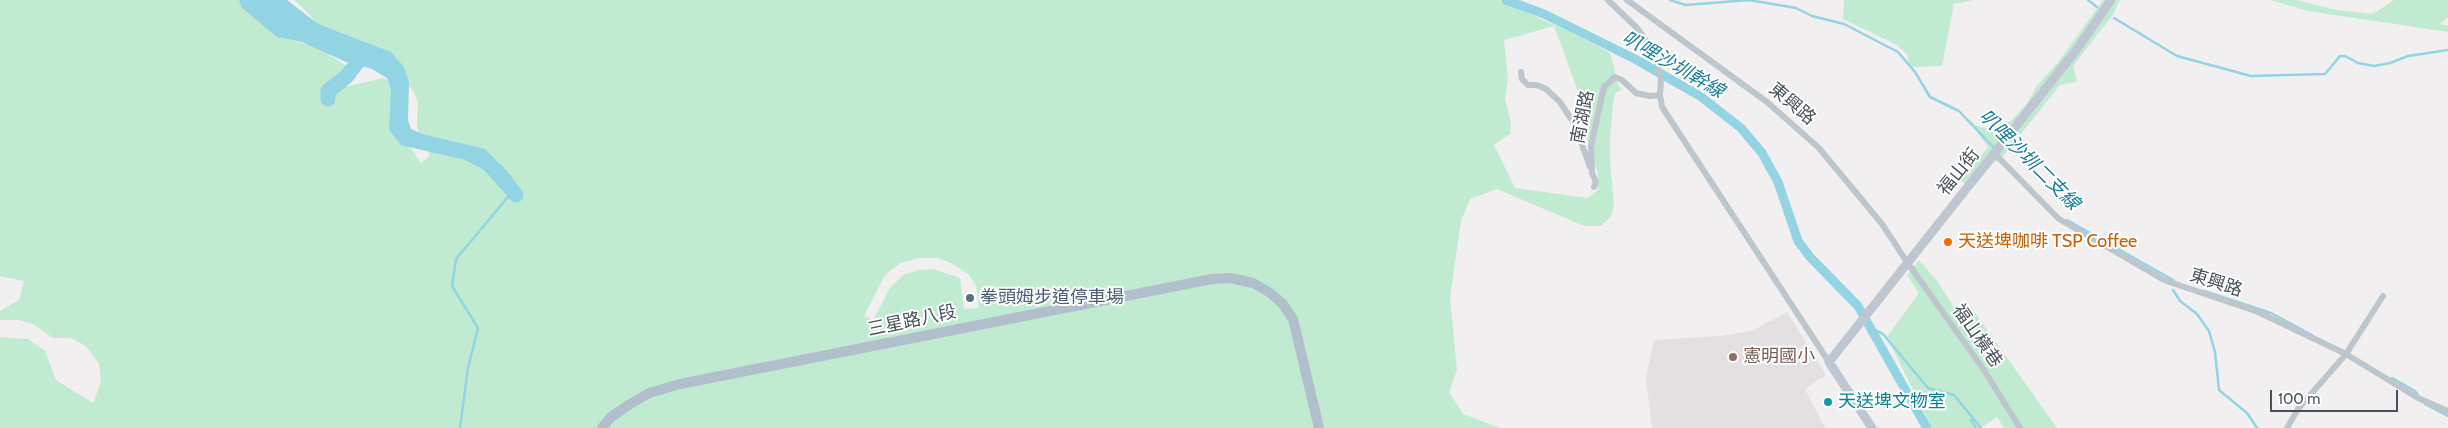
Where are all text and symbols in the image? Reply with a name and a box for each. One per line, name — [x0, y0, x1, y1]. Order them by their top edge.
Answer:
water label: 叭哩沙圳幹線 — [1618, 27, 1728, 103]
street label: 東興路 — [1764, 78, 1820, 130]
street label: 南湖路 — [1567, 88, 1599, 146]
water label: 叭哩沙圳二支線 — [1974, 105, 2084, 215]
street label: 福山街 — [1934, 144, 1984, 200]
place label: 天送埤咖啡 TSP Coffee — [1958, 231, 2137, 253]
marker: 天送埤咖啡 TSP Coffee — [1942, 236, 1954, 248]
street label: 東興路 — [2187, 264, 2245, 302]
place label: 拳頭姆步道停車場 — [980, 287, 1124, 309]
marker: 拳頭姆步道停車場 — [964, 292, 976, 304]
street label: 福山橫巷 — [1948, 300, 2006, 372]
street label: 三星路八段 — [866, 301, 958, 341]
place label: 憲明國小 — [1743, 346, 1815, 368]
marker: 憲明國小 — [1727, 351, 1739, 363]
scale bar — [2273, 380, 2400, 412]
text: 100 m — [2278, 390, 2320, 408]
place label: 天送埤文物室 — [1838, 391, 1946, 413]
marker: 天送埤文物室 — [1822, 396, 1834, 408]

